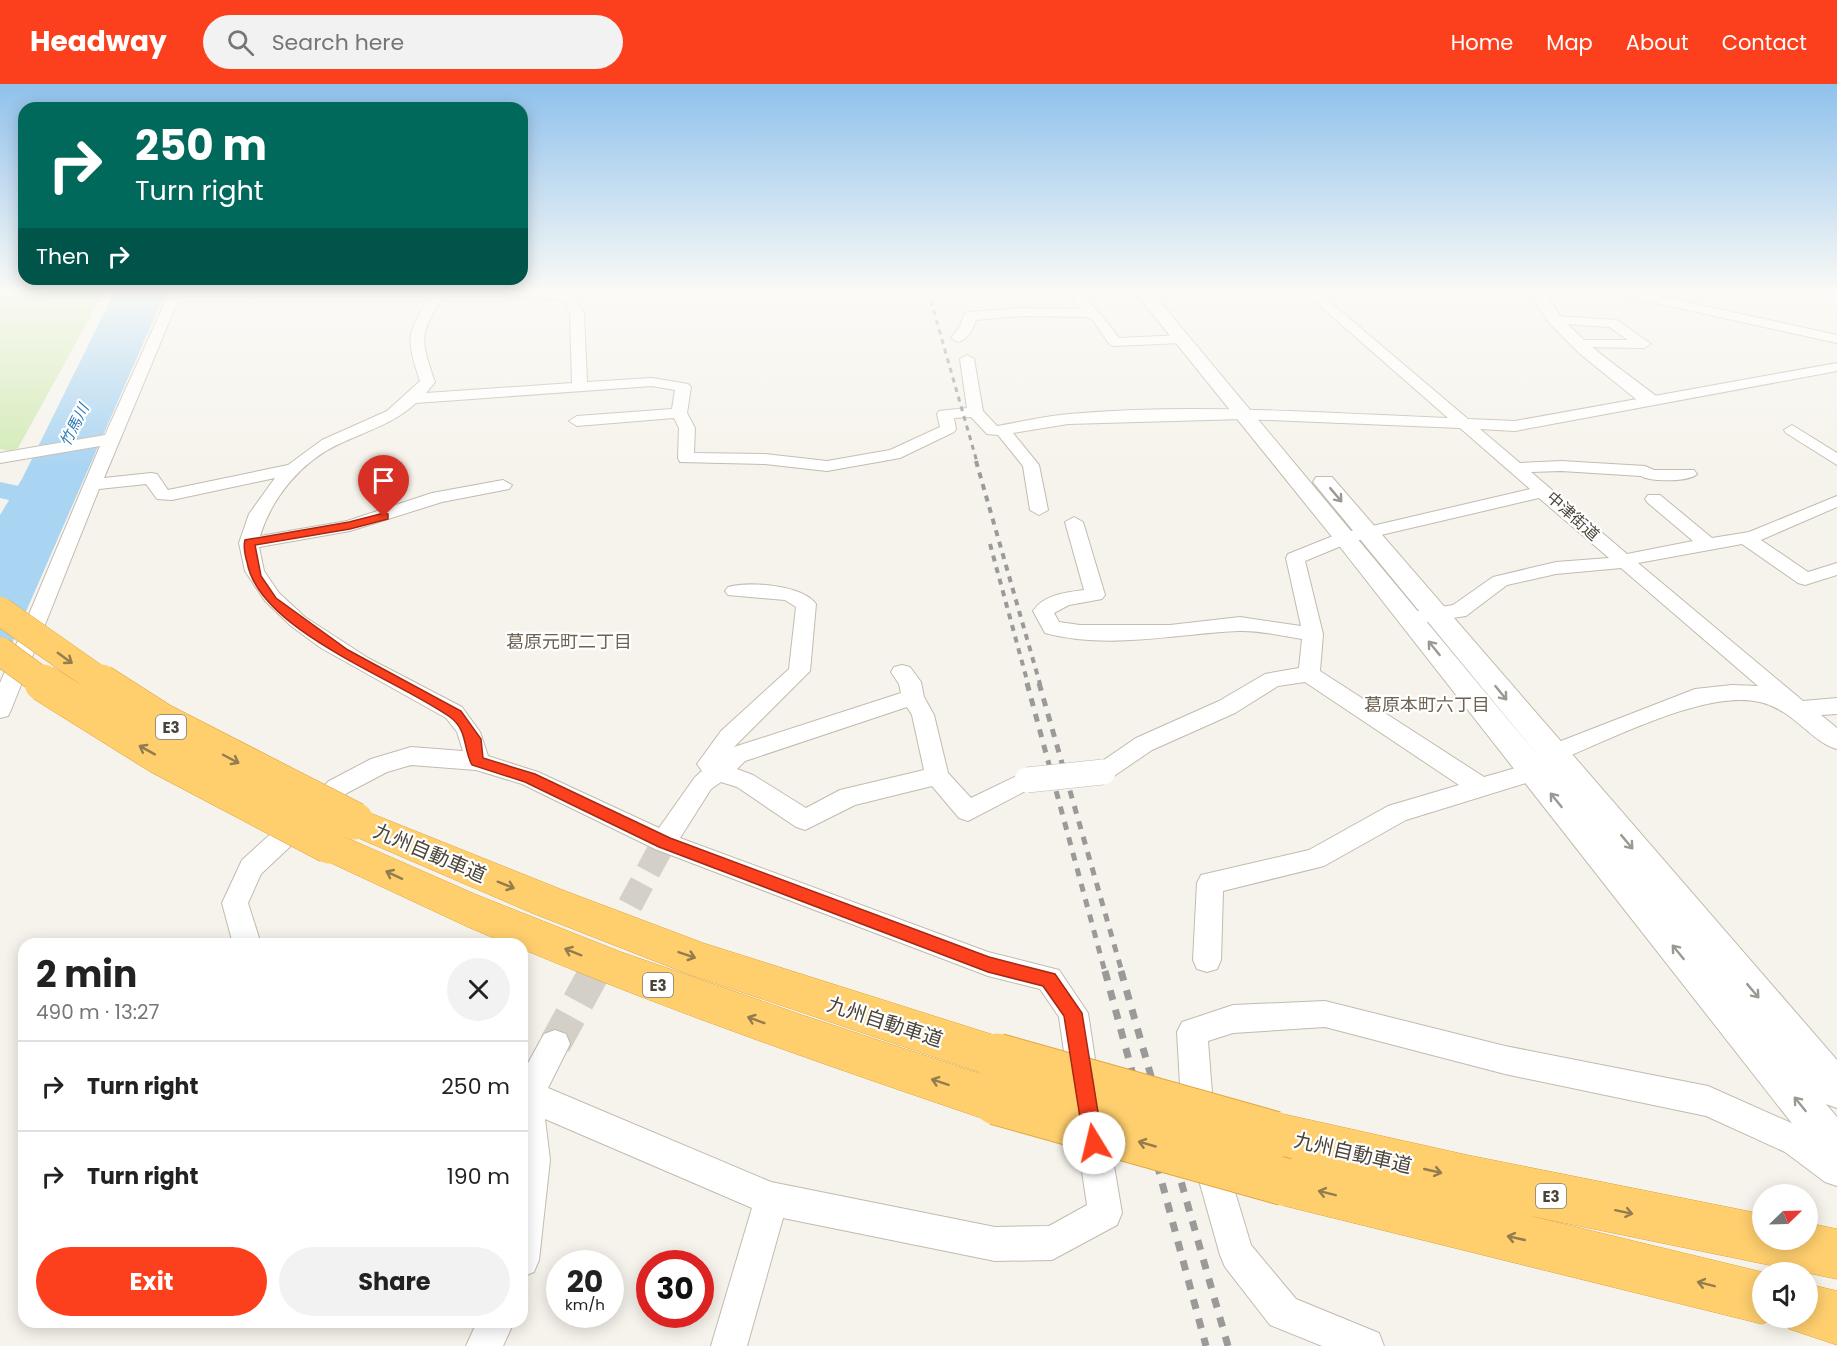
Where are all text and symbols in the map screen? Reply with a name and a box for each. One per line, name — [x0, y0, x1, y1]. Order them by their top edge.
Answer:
search box — [203, 15, 623, 69]
text: Headway — [30, 22, 167, 61]
icon: search — [224, 26, 257, 59]
text: Search here — [272, 27, 404, 58]
text: Home — [1451, 28, 1513, 57]
text: Map — [1546, 28, 1593, 57]
text: About — [1626, 28, 1689, 57]
text: Contact — [1722, 28, 1807, 57]
text: 250 m — [135, 116, 267, 175]
icon: right — [36, 126, 114, 204]
text: Turn right — [135, 172, 264, 209]
icon: right — [102, 240, 135, 273]
text: Then — [36, 241, 90, 272]
water label: 竹馬川 — [54, 398, 94, 450]
pin — [358, 455, 409, 517]
icon: arrive — [367, 464, 400, 497]
street label: 中津街道 — [1542, 486, 1604, 546]
one-way arrow — [1329, 487, 1342, 503]
district label: 葛原元町二丁目 — [506, 629, 632, 654]
one-way arrow — [1427, 640, 1440, 656]
one-way arrow — [56, 652, 72, 664]
one-way arrow — [1495, 685, 1508, 701]
district label: 葛原本町六丁目 — [1364, 692, 1490, 717]
road number: E3 — [156, 715, 186, 739]
one-way arrow — [139, 744, 156, 756]
one-way arrow — [222, 753, 240, 765]
one-way arrow — [1550, 792, 1563, 808]
street label: 九州自動車道 — [369, 817, 491, 889]
one-way arrow — [1620, 834, 1633, 850]
one-way arrow — [385, 868, 403, 880]
one-way arrow — [496, 880, 514, 891]
one-way arrow — [1672, 944, 1685, 960]
one-way arrow — [564, 946, 583, 957]
text: 2 min — [36, 949, 137, 1000]
one-way arrow — [678, 951, 696, 962]
button: close — [447, 958, 510, 1021]
road number: E3 — [643, 973, 673, 997]
one-way arrow — [1746, 983, 1760, 998]
street label: 九州自動車道 — [824, 990, 946, 1054]
text: 490 m · 13:27 — [36, 998, 159, 1026]
one-way arrow — [747, 1013, 766, 1024]
icon: right — [36, 1070, 69, 1103]
text: Turn right — [87, 1071, 198, 1102]
text: 250 m — [441, 1071, 510, 1102]
one-way arrow — [931, 1076, 950, 1087]
one-way arrow — [1794, 1096, 1807, 1112]
position arrow — [1062, 1111, 1126, 1175]
street label: 九州自動車道 — [1291, 1126, 1415, 1180]
one-way arrow — [1138, 1137, 1157, 1149]
icon: right — [36, 1160, 69, 1193]
text: Turn right — [87, 1161, 198, 1192]
text: 190 m — [447, 1161, 510, 1192]
one-way arrow — [1423, 1166, 1442, 1177]
road number: E3 — [1536, 1184, 1566, 1208]
north arrow — [1752, 1184, 1818, 1250]
map controls — [1752, 1184, 1818, 1328]
one-way arrow — [1317, 1186, 1336, 1198]
one-way arrow — [1614, 1206, 1633, 1218]
one-way arrow — [1507, 1232, 1526, 1244]
button: Exit — [36, 1247, 267, 1316]
button: Share — [279, 1247, 510, 1316]
speed limit sign: 30 — [636, 1250, 714, 1328]
text: 20 — [567, 1260, 603, 1303]
button: sound — [1752, 1262, 1818, 1328]
one-way arrow — [1697, 1277, 1716, 1289]
text: km/h — [565, 1294, 605, 1315]

